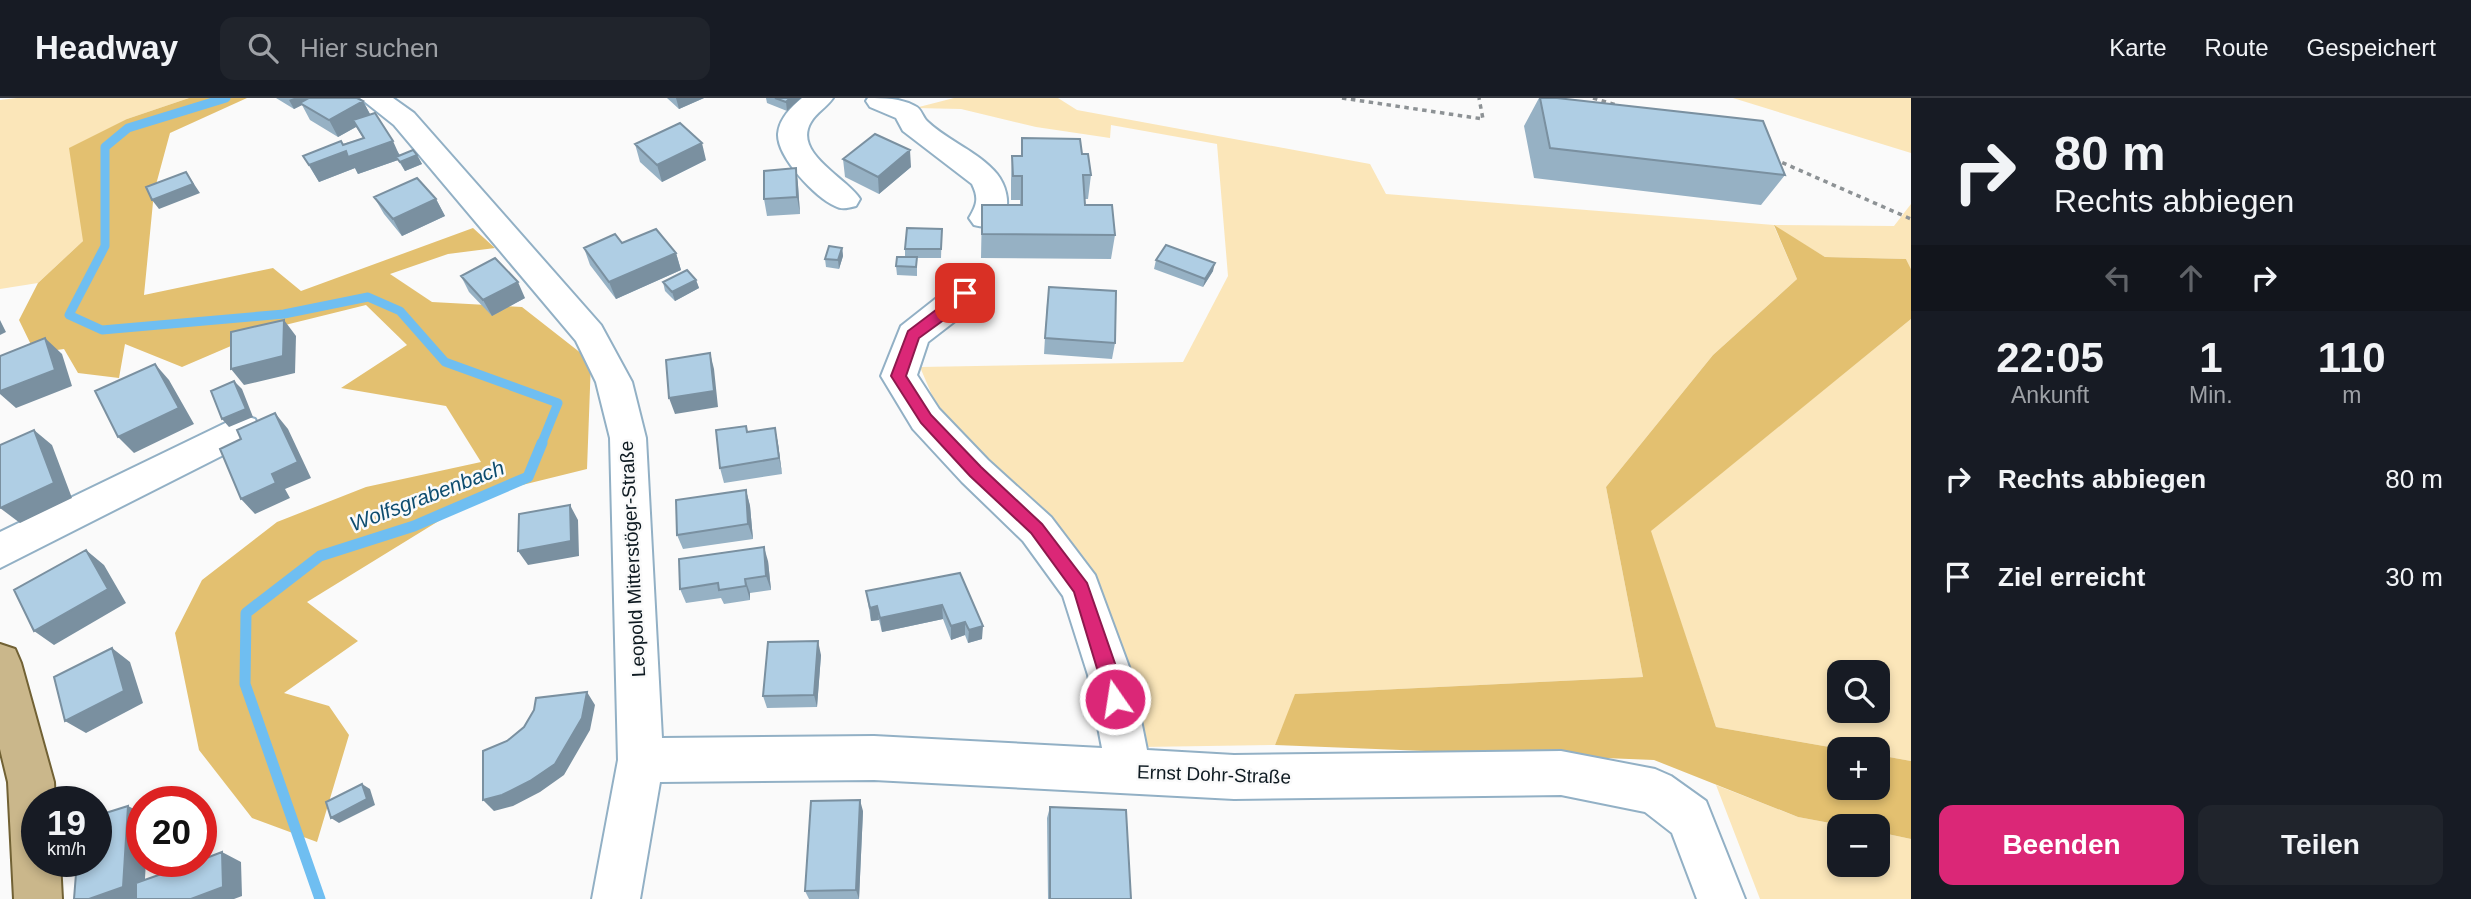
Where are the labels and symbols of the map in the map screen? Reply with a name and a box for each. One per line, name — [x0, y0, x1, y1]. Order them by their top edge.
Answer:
pin — [935, 263, 995, 323]
street label: Leopold Mitterstöger-Straße — [616, 440, 649, 678]
water label: Wolfsgrabenbach — [346, 456, 507, 536]
position arrow — [1078, 662, 1152, 736]
street label: Ernst Dohr-Straße — [1137, 761, 1291, 788]
speed limit sign: 20 — [126, 786, 217, 877]

